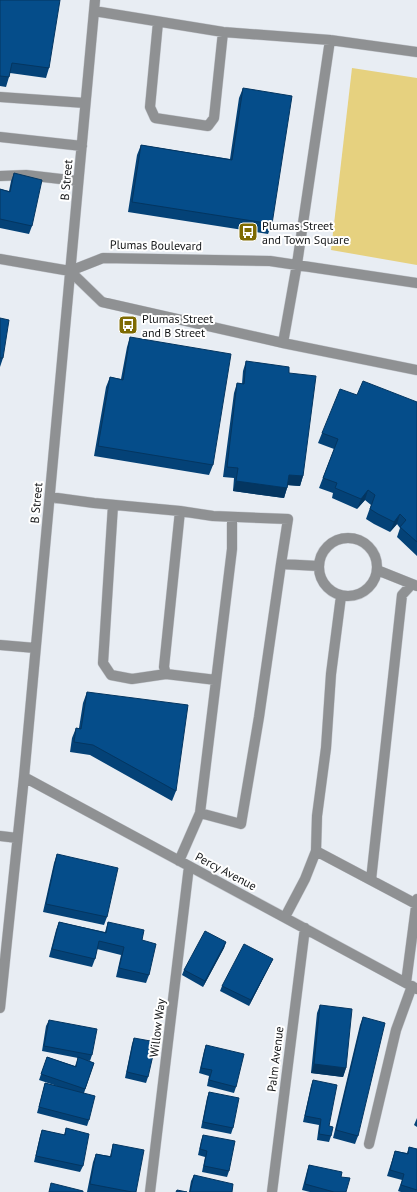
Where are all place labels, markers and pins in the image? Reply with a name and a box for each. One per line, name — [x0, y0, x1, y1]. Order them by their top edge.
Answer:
place label: Plumas Street and Town Square — [262, 218, 349, 247]
bus stop icon: Plumas Street and Town Square — [237, 221, 259, 243]
place label: Plumas Street and B Street — [142, 311, 213, 340]
bus stop icon: Plumas Street and B Street — [117, 314, 139, 336]

